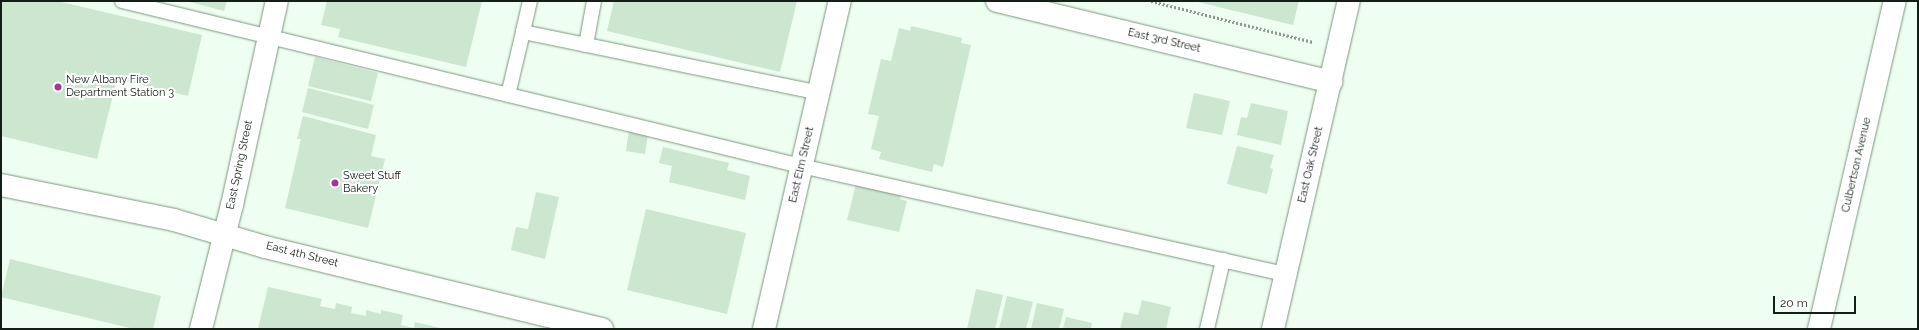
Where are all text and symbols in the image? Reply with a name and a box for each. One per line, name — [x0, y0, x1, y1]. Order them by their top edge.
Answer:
street label: East 3rd Street — [1126, 26, 1202, 56]
place label: New Albany Fire Department Station 3 — [66, 74, 174, 100]
marker: New Albany Fire Department Station 3 — [53, 82, 63, 92]
street label: Culbertson Avenue — [1840, 116, 1874, 214]
street label: East Spring Street — [224, 119, 256, 211]
street label: East Elm Street — [787, 126, 817, 204]
street label: East Oak Street — [1296, 126, 1326, 204]
place label: Sweet Stuff Bakery — [343, 170, 401, 196]
marker: Sweet Stuff Bakery — [330, 178, 340, 188]
street label: East 4th Street — [265, 240, 339, 270]
scale bar — [1775, 288, 1858, 314]
text: 20 m — [1780, 296, 1808, 310]

